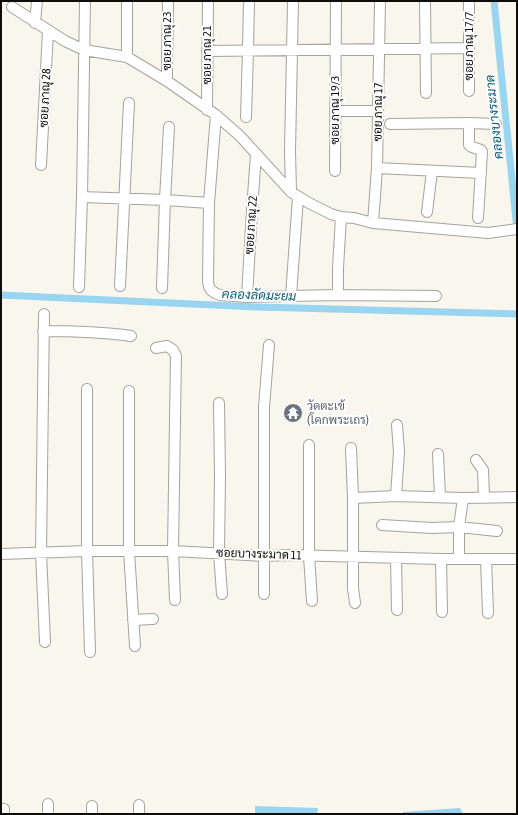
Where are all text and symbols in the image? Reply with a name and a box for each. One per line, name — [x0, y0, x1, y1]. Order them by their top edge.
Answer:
street label: ซอย ภาณุ 23 — [160, 11, 176, 71]
street label: ซอย ภาณุ 17/7 — [462, 11, 478, 80]
street label: ซอย ภาณุ 21 — [200, 25, 216, 85]
street label: ซอย ภาณุ 28 — [36, 68, 56, 128]
water label: คลองบางระมาด — [482, 74, 506, 160]
street label: ซอย ภาณุ 19/3 — [328, 76, 344, 144]
street label: ซอย ภาณุ 17 — [370, 82, 388, 142]
street label: ซอย ภาณุ 22 — [242, 195, 262, 255]
water label: คลองลัดมะยม — [222, 286, 296, 304]
place label: วัดตะเข้ (โคกพระเถร) — [307, 399, 369, 427]
temple icon: วัดตะเข้ (โคกพระเถร) — [282, 402, 304, 424]
street label: ซอยบางระมาด 11 — [216, 546, 302, 563]

